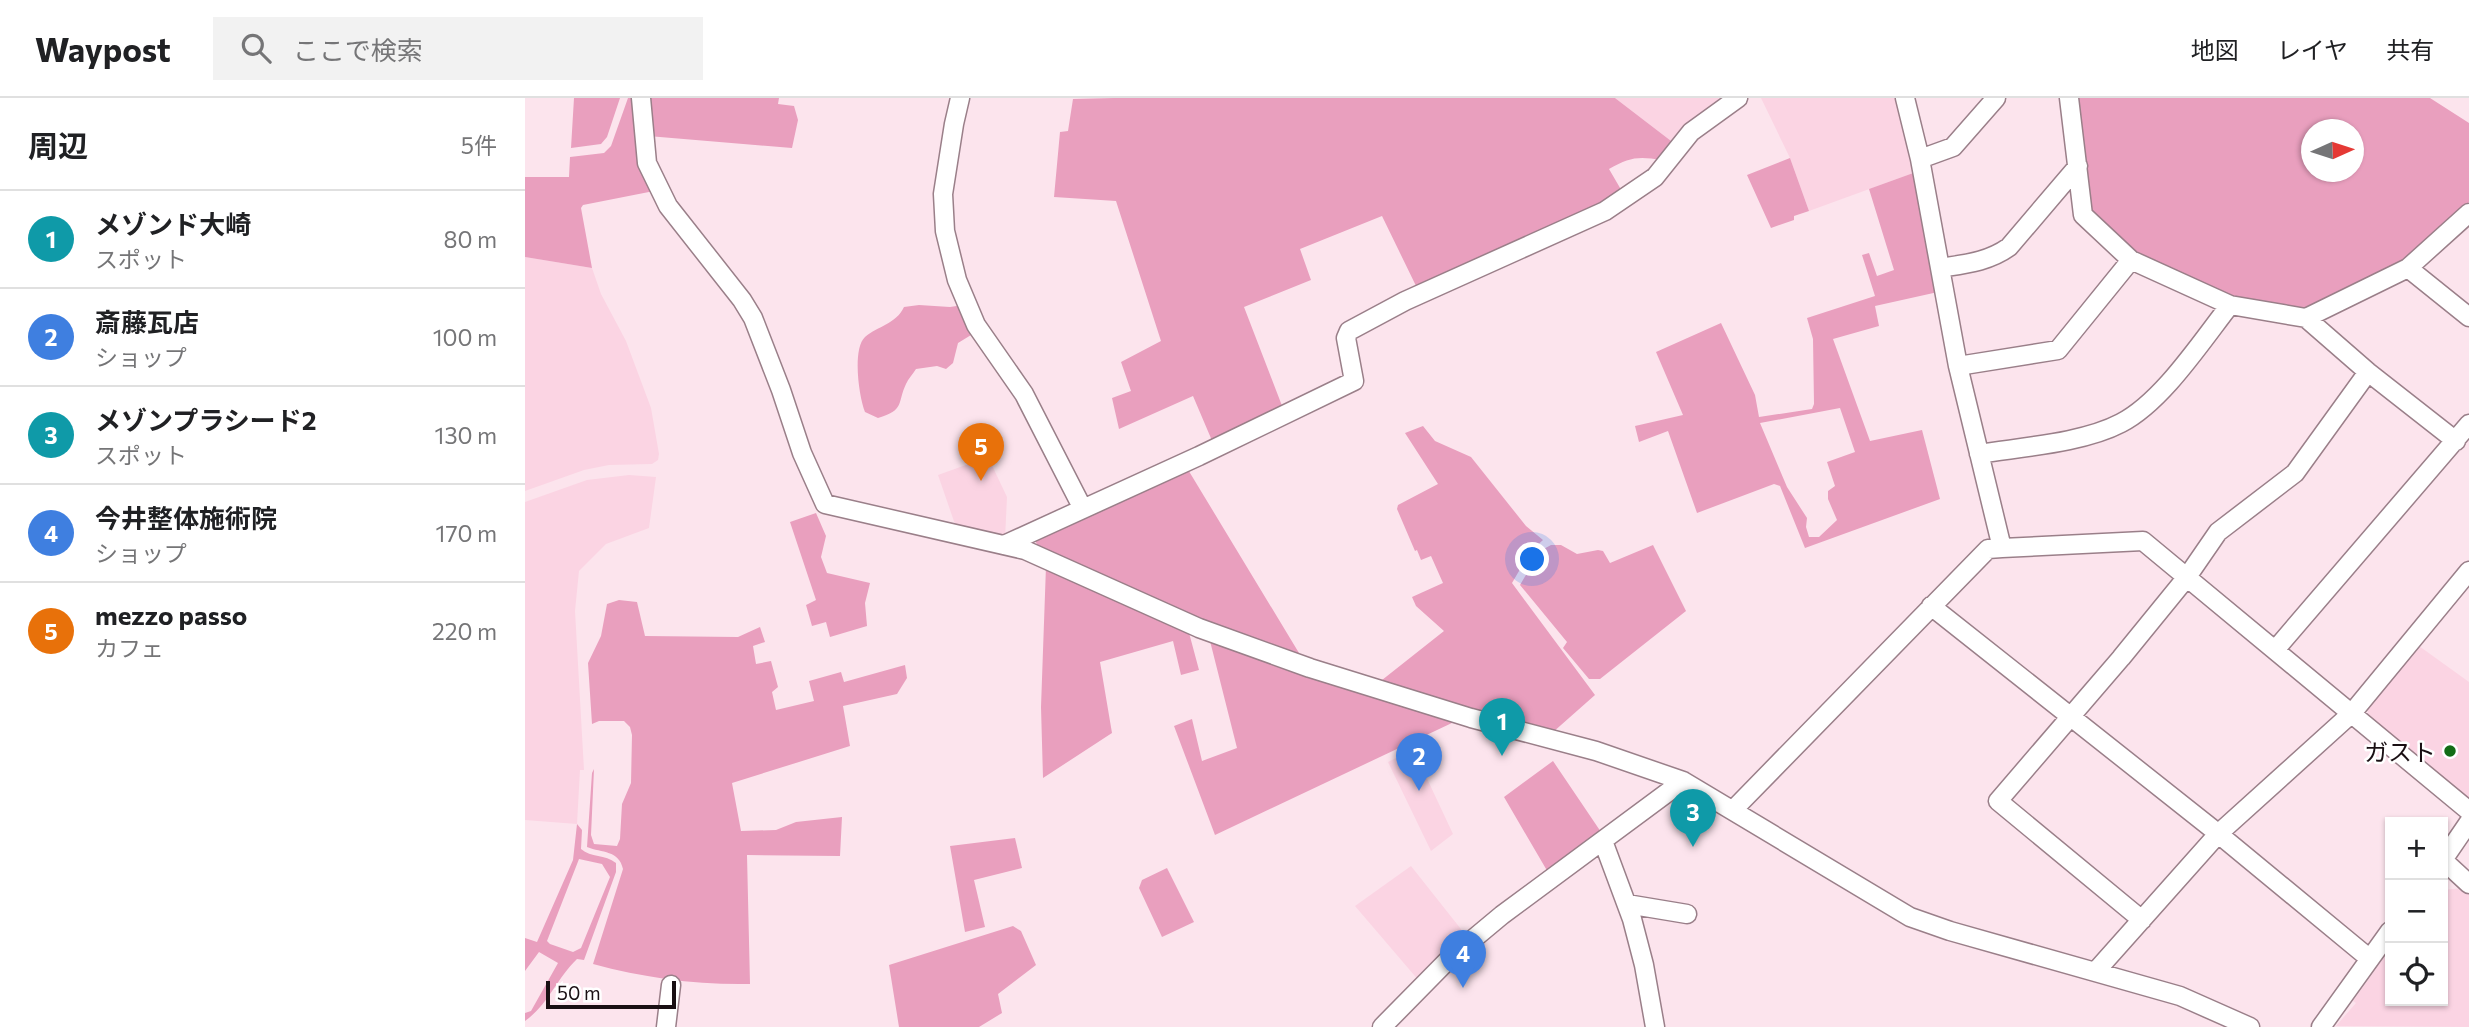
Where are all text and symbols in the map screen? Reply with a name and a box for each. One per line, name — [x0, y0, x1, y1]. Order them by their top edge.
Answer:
search box — [213, 17, 703, 80]
text: Waypost — [35, 28, 171, 69]
icon: search — [237, 29, 275, 67]
text: ここで検索 — [293, 34, 423, 65]
text: 地図 — [2191, 35, 2239, 64]
text: レイヤ — [2277, 35, 2348, 64]
text: 共有 — [2386, 35, 2434, 64]
north arrow — [2301, 119, 2364, 182]
text: 周辺 — [28, 126, 88, 163]
text: 5件 — [461, 131, 497, 159]
text: メゾンド大崎 — [95, 208, 251, 239]
text: 1 — [46, 225, 56, 253]
text: 80 m — [444, 225, 497, 253]
text: スポット — [95, 245, 187, 273]
text: 斎藤瓦店 — [95, 306, 199, 337]
text: 2 — [44, 323, 58, 351]
text: 100 m — [433, 323, 497, 351]
text: ショップ — [95, 343, 187, 371]
text: メゾンプラシード2 — [95, 404, 317, 435]
text: 3 — [44, 421, 58, 449]
text: 130 m — [435, 421, 497, 449]
pin: 5 — [958, 423, 1004, 481]
text: スポット — [95, 441, 187, 469]
text: 今井整体施術院 — [95, 502, 277, 533]
text: 4 — [44, 519, 58, 547]
text: 170 m — [436, 519, 497, 547]
text: ショップ — [95, 539, 187, 567]
your location — [1515, 542, 1549, 576]
text: mezzo passo — [95, 599, 247, 630]
text: 5 — [44, 617, 58, 645]
text: 220 m — [432, 617, 497, 645]
text: カフェ — [95, 634, 164, 662]
pin: 1 — [1479, 698, 1525, 756]
pin: 2 — [1396, 733, 1442, 791]
place label: ガスト — [2364, 737, 2436, 766]
marker: ガスト — [2442, 743, 2458, 759]
pin: 3 — [1670, 789, 1716, 847]
map controls — [2385, 817, 2448, 1006]
button: + — [2385, 817, 2448, 880]
button: − — [2385, 880, 2448, 943]
pin: 4 — [1440, 930, 1486, 988]
button: locate — [2385, 943, 2448, 1006]
scale bar — [546, 978, 675, 1010]
text: 50 m — [557, 981, 601, 1004]

